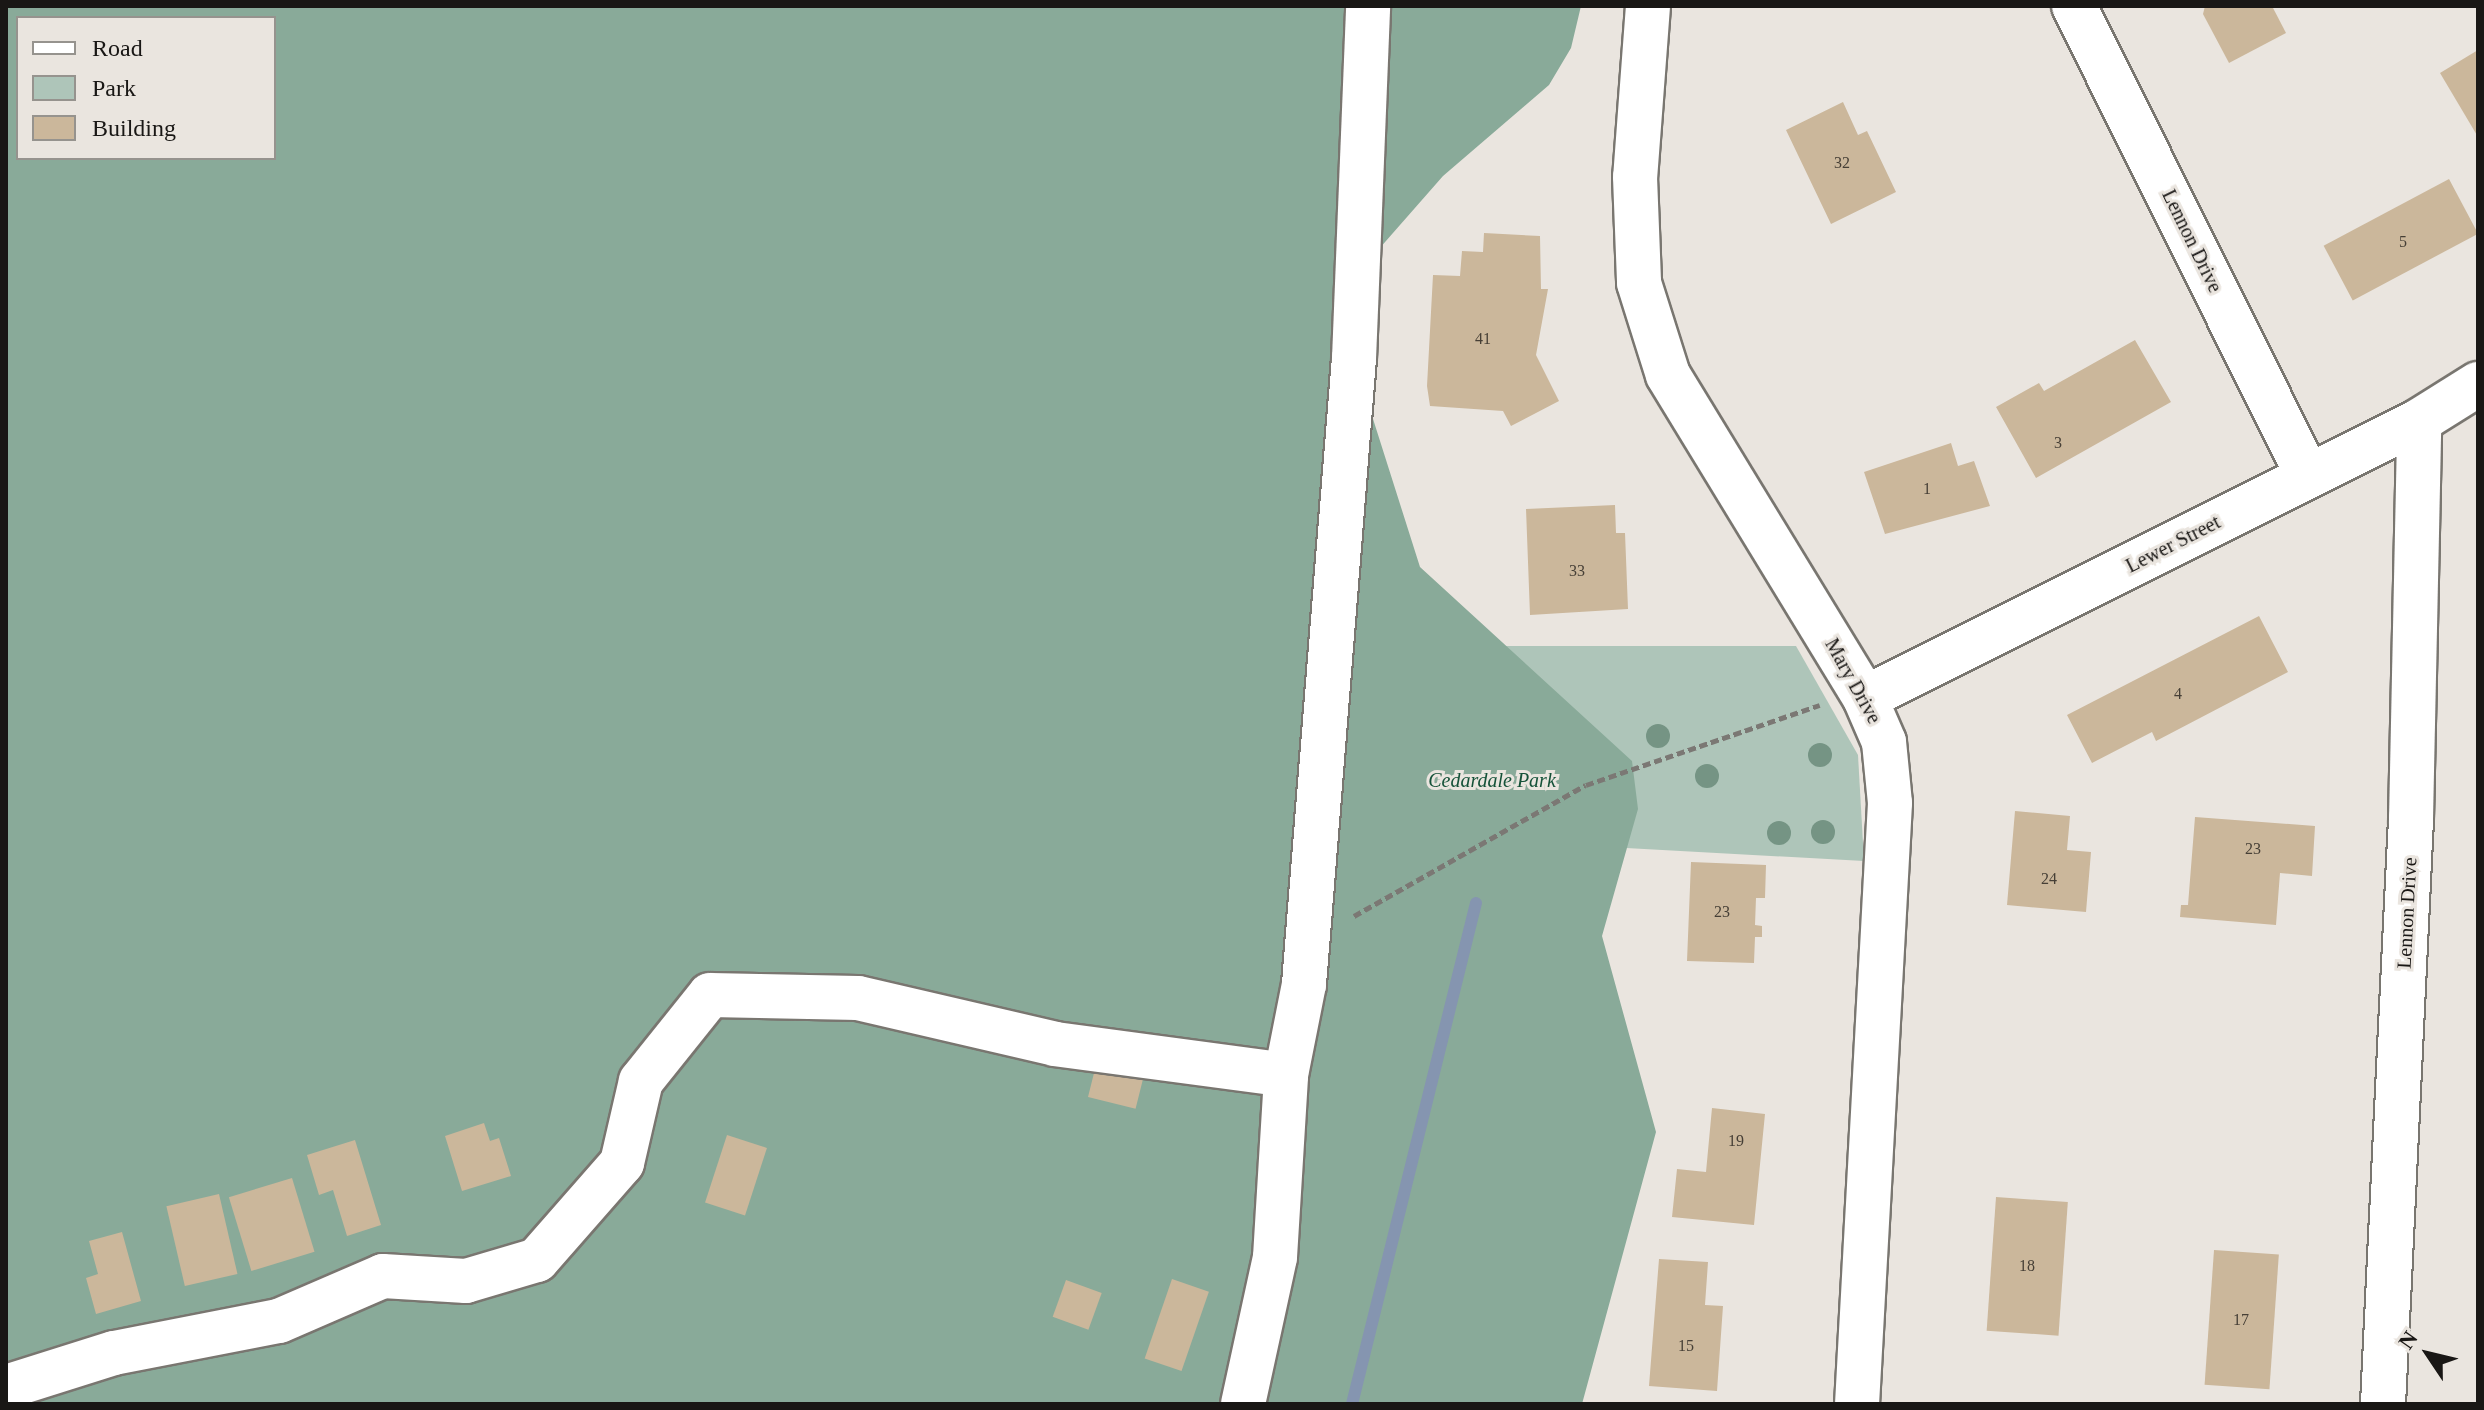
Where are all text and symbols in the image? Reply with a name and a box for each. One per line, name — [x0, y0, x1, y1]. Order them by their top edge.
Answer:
legend — [16, 16, 276, 160]
text: Road — [92, 35, 143, 61]
text: Park — [92, 75, 136, 101]
text: Building — [92, 115, 176, 141]
house number: 32 — [1834, 153, 1850, 173]
street label: Lennon Drive — [2157, 186, 2227, 296]
house number: 5 — [2399, 232, 2407, 252]
house number: 41 — [1475, 329, 1491, 349]
house number: 3 — [2054, 433, 2062, 453]
house number: 1 — [1923, 479, 1931, 499]
street label: Lewer Street — [2122, 510, 2224, 578]
house number: 33 — [1569, 561, 1585, 581]
street label: Mary Drive — [1820, 634, 1886, 728]
house number: 4 — [2174, 684, 2182, 704]
park label: Cedardale Park — [1428, 768, 1556, 792]
house number: 23 — [2245, 839, 2261, 859]
street label: Lennon Drive — [2392, 857, 2422, 969]
house number: 24 — [2041, 869, 2057, 889]
house number: 23 — [1714, 902, 1730, 922]
house number: 19 — [1728, 1131, 1744, 1151]
house number: 18 — [2019, 1256, 2035, 1276]
house number: 17 — [2233, 1310, 2249, 1330]
north arrow — [2388, 1314, 2468, 1394]
text: N — [2393, 1326, 2423, 1354]
house number: 15 — [1678, 1336, 1694, 1356]

